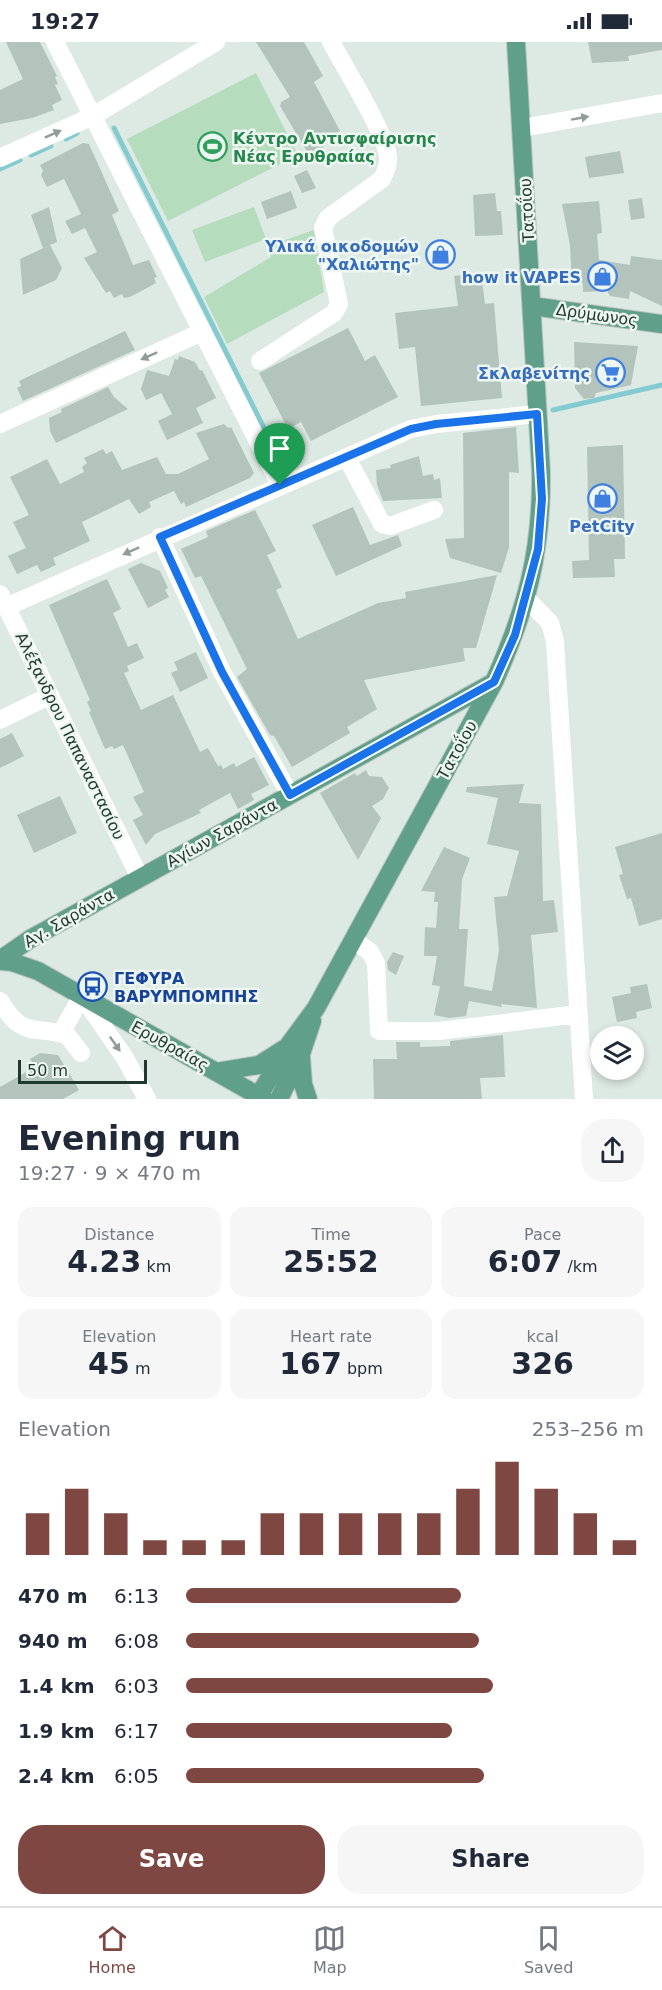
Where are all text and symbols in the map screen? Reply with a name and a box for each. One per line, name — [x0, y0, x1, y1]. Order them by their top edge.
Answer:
text: 19:27 — [30, 9, 100, 34]
one-way arrow — [571, 113, 590, 122]
one-way arrow — [45, 129, 62, 138]
place label: Κέντρο Αντισφαίρισης Νέας Ερυθραίας — [233, 129, 436, 166]
sports icon: Κέντρο Αντισφαίρισης Νέας Ερυθραίας — [196, 131, 228, 163]
street label: Τατοΐου — [515, 177, 538, 244]
place label: Υλικά οικοδομών "Χαλιώτης" — [264, 237, 419, 274]
shop icon: Υλικά οικοδομών "Χαλιώτης" — [424, 239, 456, 271]
shop icon: how it VAPES — [586, 261, 618, 293]
place label: how it VAPES — [462, 268, 581, 287]
street label: Δρύμωνος — [555, 300, 639, 330]
one-way arrow — [140, 351, 158, 361]
supermarket icon: Σκλαβενίτης — [595, 357, 627, 389]
place label: Σκλαβενίτης — [478, 364, 590, 383]
pin — [254, 423, 305, 485]
icon: arrive — [263, 432, 296, 465]
shop icon: PetCity — [586, 482, 618, 514]
place label: PetCity — [569, 517, 635, 536]
one-way arrow — [122, 546, 139, 555]
street label: Αλέξανδρου Παπαναστασίου — [11, 629, 129, 843]
street label: Τατοΐου — [432, 717, 481, 784]
street label: Αγίων Σαράντα — [163, 795, 281, 871]
street label: Αγ. Σαράντα — [20, 885, 118, 951]
place label: ΓΕΦΥΡΑ ΒΑΡΥΜΠΟΜΠΗΣ — [114, 969, 258, 1006]
bus stop icon: ΓΕΦΥΡΑ ΒΑΡΥΜΠΟΜΠΗΣ — [77, 971, 109, 1003]
street label: Ερυθραίας — [128, 1017, 212, 1075]
map controls — [590, 1026, 644, 1080]
button: layers — [590, 1026, 644, 1080]
one-way arrow — [109, 1035, 121, 1051]
scale bar — [18, 1057, 147, 1084]
text: 50 m — [27, 1061, 68, 1080]
text: Evening run — [18, 1119, 241, 1158]
button: share — [581, 1119, 644, 1182]
text: 19:27 · 9 × 470 m — [18, 1161, 201, 1185]
text: Distance — [84, 1225, 154, 1244]
text: Time — [311, 1225, 351, 1244]
text: Pace — [524, 1225, 561, 1244]
text: 4.23 — [67, 1244, 141, 1279]
text: 25:52 — [283, 1244, 379, 1279]
text: 6:07 — [488, 1244, 562, 1279]
text: km — [141, 1257, 171, 1276]
text: /km — [562, 1257, 598, 1276]
text: Elevation — [82, 1327, 156, 1346]
text: Heart rate — [290, 1327, 372, 1346]
text: kcal — [527, 1327, 559, 1346]
text: 45 — [88, 1346, 130, 1381]
text: 167 — [279, 1346, 342, 1381]
text: 326 — [511, 1346, 574, 1381]
text: m — [130, 1359, 151, 1378]
text: bpm — [342, 1359, 383, 1378]
text: Elevation — [18, 1417, 111, 1441]
text: 253–256 m — [532, 1417, 644, 1441]
text: 470 m — [18, 1584, 88, 1608]
text: 6:13 — [114, 1584, 159, 1608]
text: 940 m — [18, 1629, 88, 1653]
text: 6:08 — [114, 1629, 159, 1653]
text: 1.4 km — [18, 1674, 95, 1698]
text: 6:03 — [114, 1674, 159, 1698]
text: 1.9 km — [18, 1719, 95, 1743]
text: 6:17 — [114, 1719, 159, 1743]
text: 2.4 km — [18, 1764, 95, 1788]
text: 6:05 — [114, 1764, 159, 1788]
button: Save — [18, 1825, 325, 1894]
button: Share — [337, 1825, 644, 1894]
tab: Home — [89, 1922, 136, 1977]
tab: Map — [313, 1922, 347, 1977]
tab: Saved — [524, 1922, 573, 1977]

